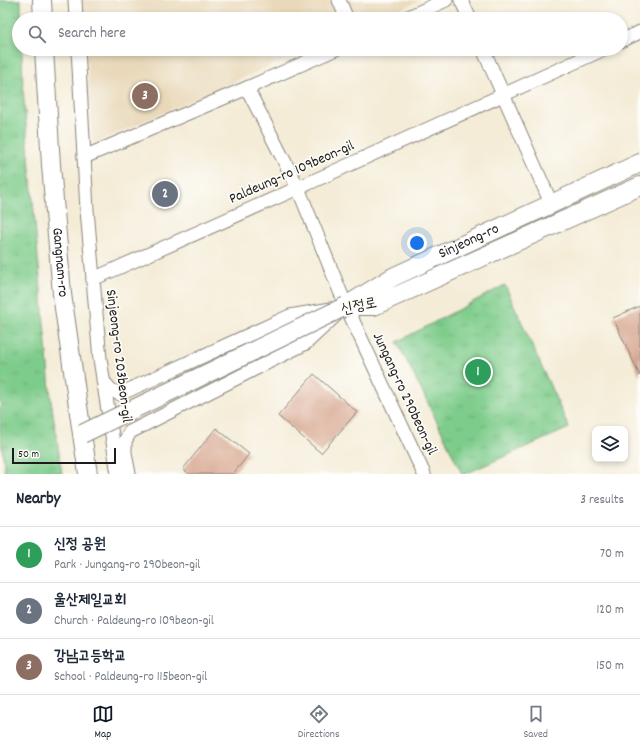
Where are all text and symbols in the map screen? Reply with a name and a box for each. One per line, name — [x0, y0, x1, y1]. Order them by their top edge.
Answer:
search box — [12, 12, 628, 56]
icon: search — [26, 23, 48, 45]
text: Search here — [58, 23, 126, 45]
pin: 3 — [132, 81, 158, 111]
street label: Paldeung-ro 109beon-gil — [226, 135, 358, 210]
pin: 2 — [152, 179, 178, 209]
street label: Sinjeong-ro — [435, 218, 503, 265]
street label: Gangnam-ro — [45, 227, 73, 298]
your location — [407, 233, 427, 253]
street label: Sinjeong-ro 203beon-gil — [99, 288, 137, 424]
street label: 신정로 — [339, 293, 379, 321]
street label: Jungang-ro 290beon-gil — [366, 329, 442, 459]
pin: 1 — [465, 357, 491, 387]
map controls — [592, 426, 628, 462]
button: layers — [592, 426, 628, 462]
scale bar — [12, 446, 116, 465]
text: 50 m — [18, 447, 39, 463]
text: Nearby — [16, 488, 60, 512]
text: 3 results — [580, 491, 624, 510]
text: 신정 공원 — [54, 534, 106, 556]
text: 1 — [28, 545, 30, 564]
text: 70 m — [600, 545, 624, 564]
text: Park · Jungang-ro 290beon-gil — [54, 556, 200, 575]
text: 울산제일교회 — [54, 590, 126, 612]
text: 2 — [26, 601, 32, 620]
text: 120 m — [596, 601, 624, 620]
text: Church · Paldeung-ro 109beon-gil — [54, 612, 214, 631]
text: 강남고등학교 — [54, 646, 126, 668]
text: 3 — [26, 657, 32, 676]
text: 150 m — [596, 657, 624, 676]
text: School · Paldeung-ro 115beon-gil — [54, 668, 207, 687]
tab: Map — [92, 703, 114, 743]
tab: Directions — [298, 703, 340, 743]
tab: Saved — [523, 703, 548, 743]

